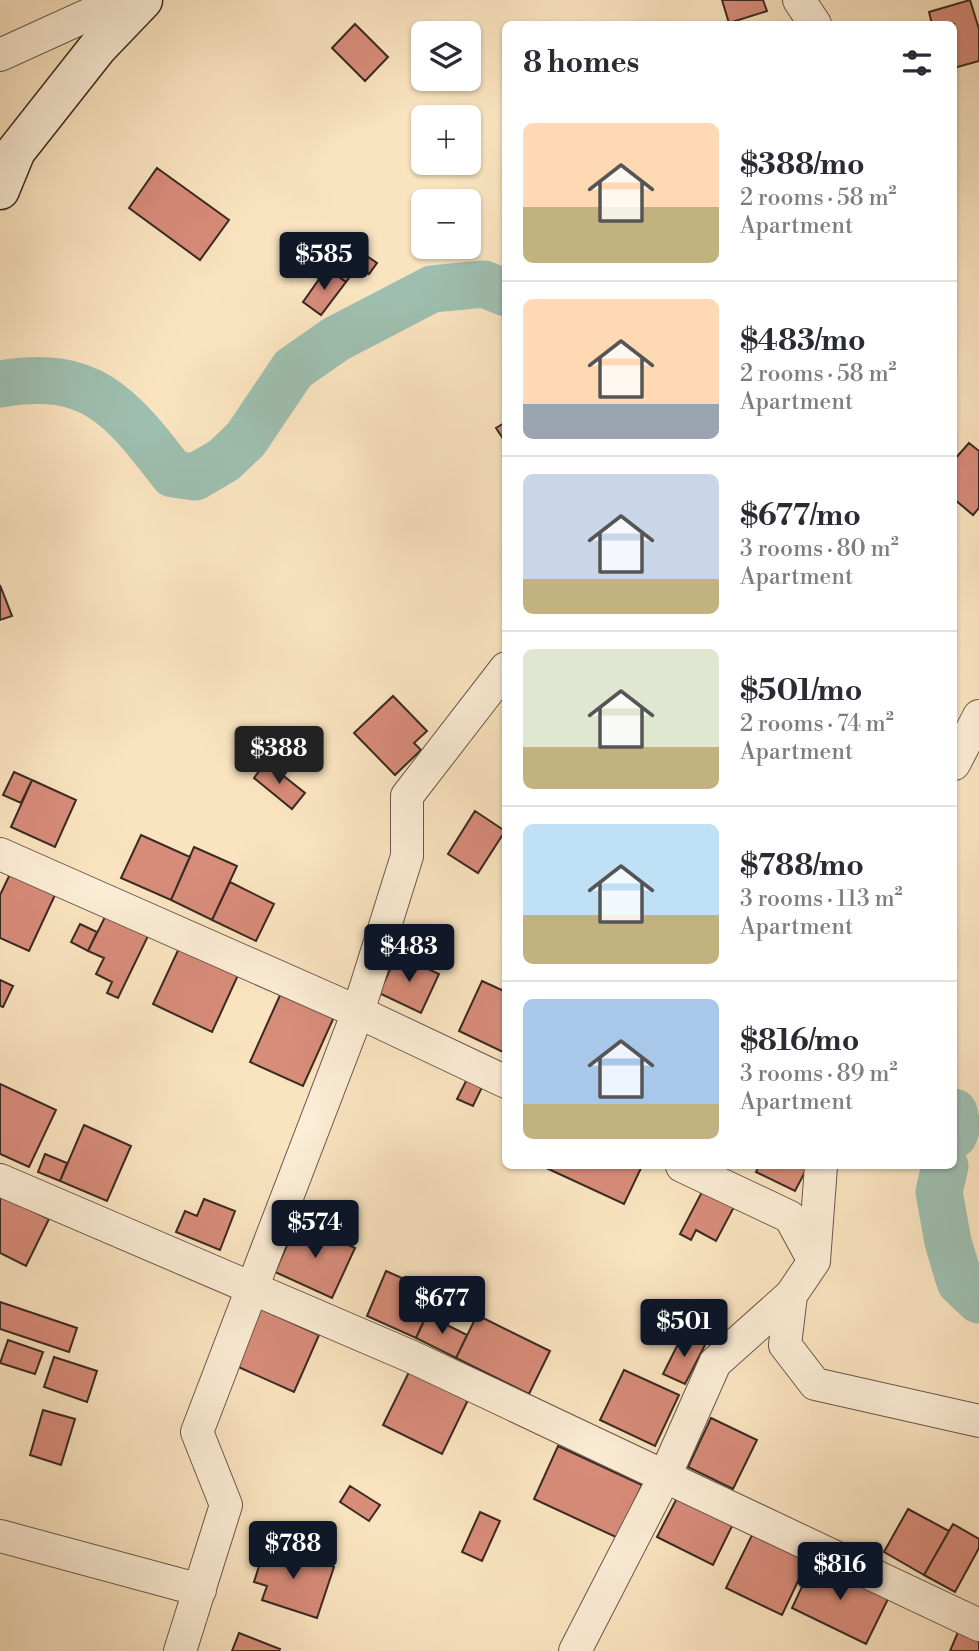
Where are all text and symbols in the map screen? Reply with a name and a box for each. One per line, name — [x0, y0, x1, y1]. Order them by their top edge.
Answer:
map controls — [411, 21, 481, 259]
button: layers — [411, 21, 481, 91]
text: 8 homes — [523, 44, 639, 82]
icon: filters — [898, 44, 936, 82]
button: + — [411, 105, 481, 175]
text: $388/mo — [740, 146, 865, 184]
icon: home — [579, 151, 663, 235]
text: 2 rooms · 58 m² — [740, 184, 897, 212]
button: − — [411, 189, 481, 259]
text: Apartment — [740, 212, 853, 240]
pin: $585 — [283, 232, 365, 292]
text: $585 — [296, 241, 352, 269]
text: $483/mo — [740, 322, 866, 360]
icon: home — [579, 327, 663, 411]
text: 2 rooms · 58 m² — [740, 360, 897, 388]
text: Apartment — [740, 388, 853, 416]
text: $677/mo — [740, 497, 861, 535]
icon: home — [579, 502, 663, 586]
text: 3 rooms · 80 m² — [740, 535, 899, 563]
text: Apartment — [740, 563, 853, 591]
text: $501/mo — [740, 672, 862, 710]
icon: home — [579, 677, 663, 761]
text: 2 rooms · 74 m² — [740, 710, 894, 738]
pin: $388 — [238, 726, 320, 786]
text: $388 — [251, 735, 307, 763]
text: Apartment — [740, 738, 853, 766]
text: $788/mo — [740, 847, 864, 885]
icon: home — [579, 852, 663, 936]
text: 3 rooms · 113 m² — [740, 885, 903, 913]
text: Apartment — [740, 913, 853, 941]
pin: $483 — [368, 925, 450, 984]
text: $483 — [380, 933, 438, 961]
text: $816/mo — [740, 1022, 859, 1060]
icon: home — [579, 1027, 663, 1111]
text: 3 rooms · 89 m² — [740, 1060, 897, 1088]
text: Apartment — [740, 1088, 853, 1116]
pin: $574 — [274, 1200, 356, 1260]
text: $574 — [288, 1209, 342, 1237]
pin: $677 — [401, 1276, 483, 1336]
text: $677 — [415, 1285, 469, 1313]
pin: $501 — [643, 1300, 725, 1359]
text: $501 — [657, 1308, 711, 1336]
pin: $788 — [252, 1522, 334, 1581]
text: $788 — [265, 1530, 321, 1558]
pin: $816 — [799, 1542, 881, 1602]
text: $816 — [814, 1551, 866, 1579]

